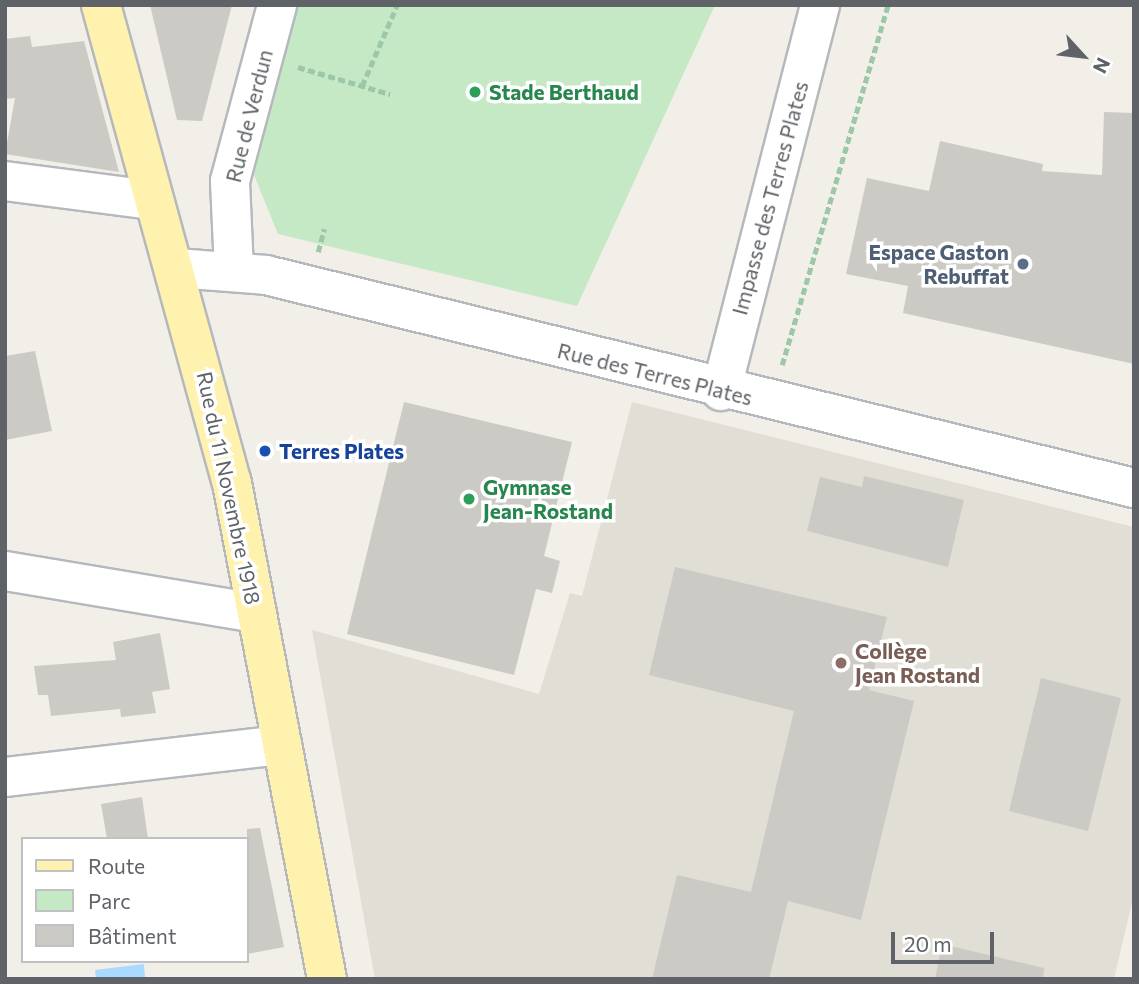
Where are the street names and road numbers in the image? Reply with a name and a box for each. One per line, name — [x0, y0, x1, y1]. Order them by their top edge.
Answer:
street label: Rue de Verdun — [220, 47, 278, 185]
street label: Impasse des Terres Plates — [727, 78, 813, 318]
street label: Rue des Terres Plates — [555, 338, 755, 410]
street label: Rue du 11 Novembre 1918 — [192, 369, 266, 607]

